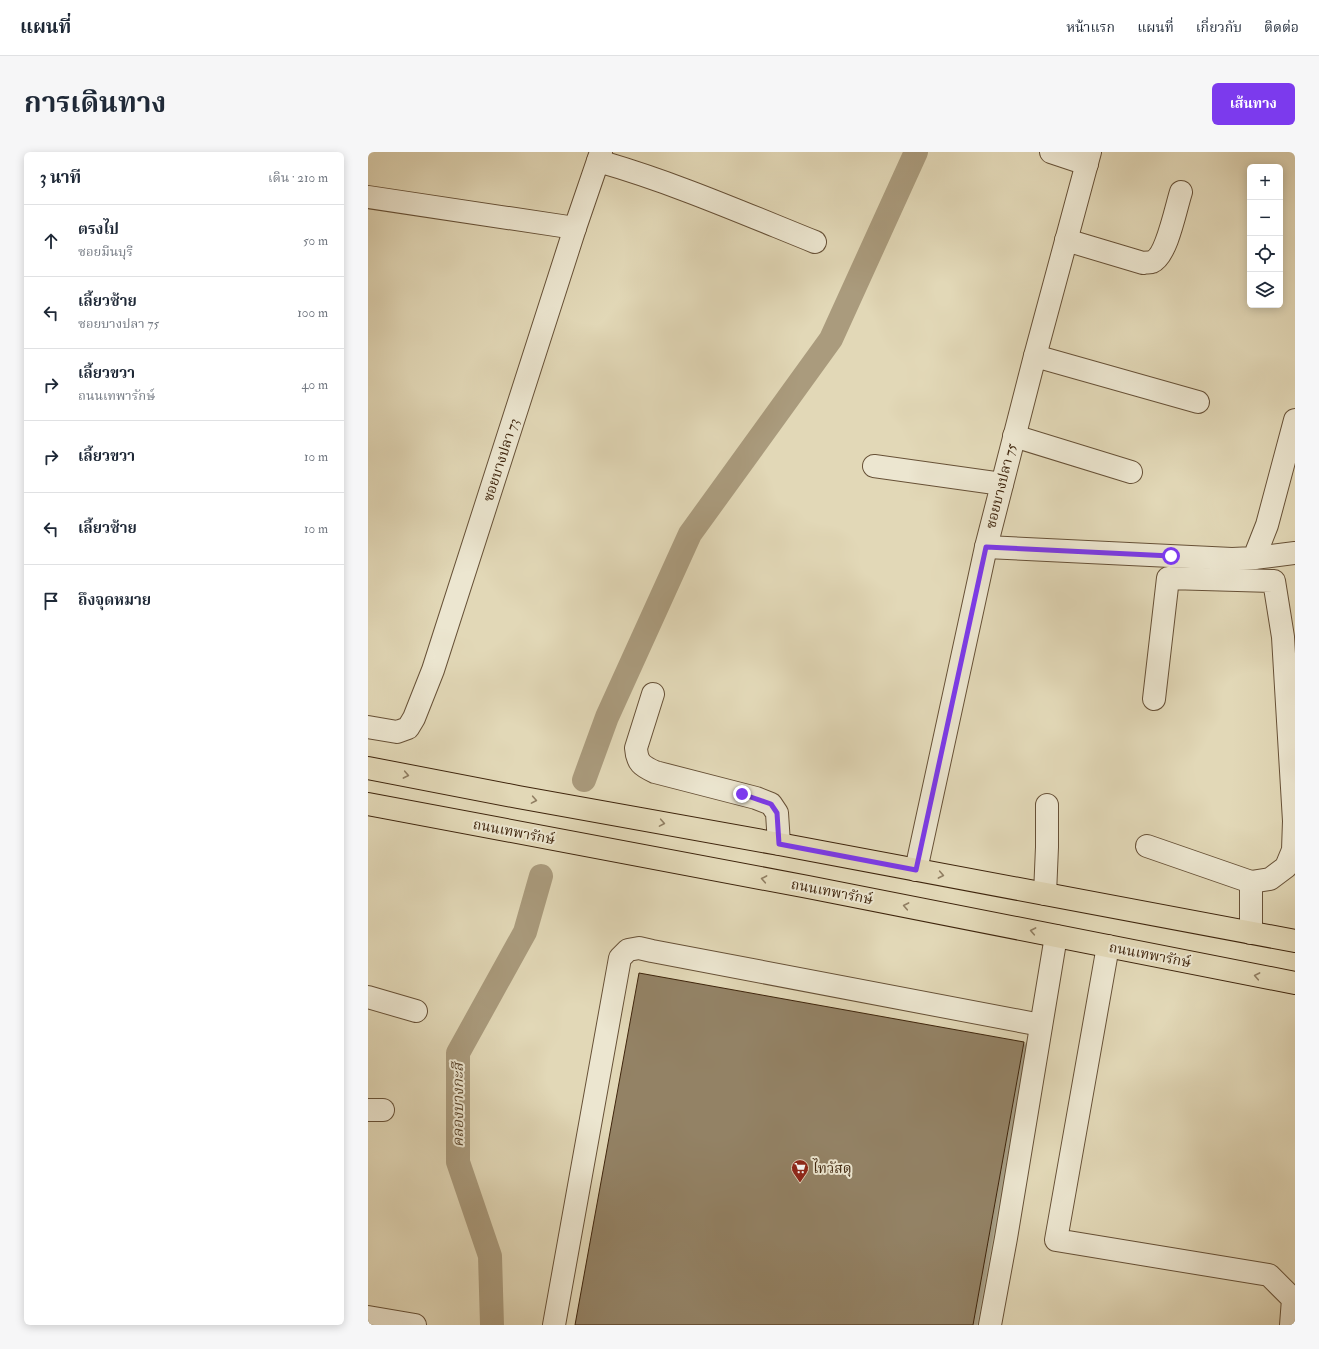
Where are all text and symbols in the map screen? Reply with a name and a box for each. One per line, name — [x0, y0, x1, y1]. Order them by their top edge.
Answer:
text: แผนที่ — [20, 15, 71, 39]
text: หน้าแรก — [1066, 19, 1115, 36]
text: แผนที่ — [1137, 19, 1174, 36]
text: เกี่ยวกับ — [1196, 19, 1242, 36]
text: ติดต่อ — [1264, 19, 1299, 36]
button: เส้นทาง — [1212, 83, 1295, 125]
text: การเดินทาง — [24, 86, 166, 121]
map controls — [1247, 164, 1283, 308]
button: + — [1247, 164, 1283, 200]
text: 3 นาที — [40, 167, 81, 188]
text: เดิน · 210 m — [268, 170, 328, 186]
button: − — [1247, 200, 1283, 236]
text: ตรงไป — [78, 220, 119, 239]
icon: ahead — [40, 230, 62, 252]
text: 50 m — [303, 233, 328, 249]
button: locate — [1247, 236, 1283, 272]
text: ซอยมีนบุรี — [78, 244, 133, 260]
button: layers — [1247, 272, 1283, 308]
text: เลี้ยวซ้าย — [78, 292, 137, 311]
icon: left — [40, 302, 62, 324]
text: 100 m — [297, 305, 328, 321]
text: ซอยบางปลา 75 — [78, 316, 159, 332]
text: เลี้ยวขวา — [78, 364, 135, 383]
icon: right — [40, 374, 62, 396]
text: 40 m — [302, 377, 328, 393]
text: ถนนเทพารักษ์ — [78, 388, 155, 404]
street label: ซอยบางปลา 73 — [480, 416, 522, 504]
street label: ซอยบางปลา 75 — [982, 441, 1020, 530]
icon: right — [40, 446, 62, 468]
text: เลี้ยวขวา — [78, 447, 135, 466]
text: 10 m — [304, 449, 328, 465]
icon: left — [40, 518, 62, 540]
text: เลี้ยวซ้าย — [78, 519, 137, 538]
text: 10 m — [304, 521, 328, 537]
route start — [1162, 547, 1180, 565]
icon: arrive — [40, 590, 62, 612]
text: ถึงจุดหมาย — [78, 591, 151, 610]
one-way arrow — [403, 771, 409, 779]
route end — [733, 785, 751, 803]
one-way arrow — [531, 795, 537, 804]
street label: ถนนเทพารักษ์ — [472, 815, 557, 848]
one-way arrow — [659, 818, 665, 827]
one-way arrow — [938, 870, 944, 879]
one-way arrow — [761, 875, 767, 883]
street label: ถนนเทพารักษ์ — [790, 875, 875, 908]
one-way arrow — [902, 903, 909, 911]
one-way arrow — [1030, 928, 1036, 936]
street label: ถนนเทพารักษ์ — [1108, 938, 1193, 971]
one-way arrow — [1254, 972, 1260, 980]
water label: คลองบางกะสี — [449, 1061, 468, 1147]
supermarket icon: ไทวัสดุ — [790, 1158, 810, 1183]
place label: ไทวัสดุ — [812, 1158, 852, 1177]

